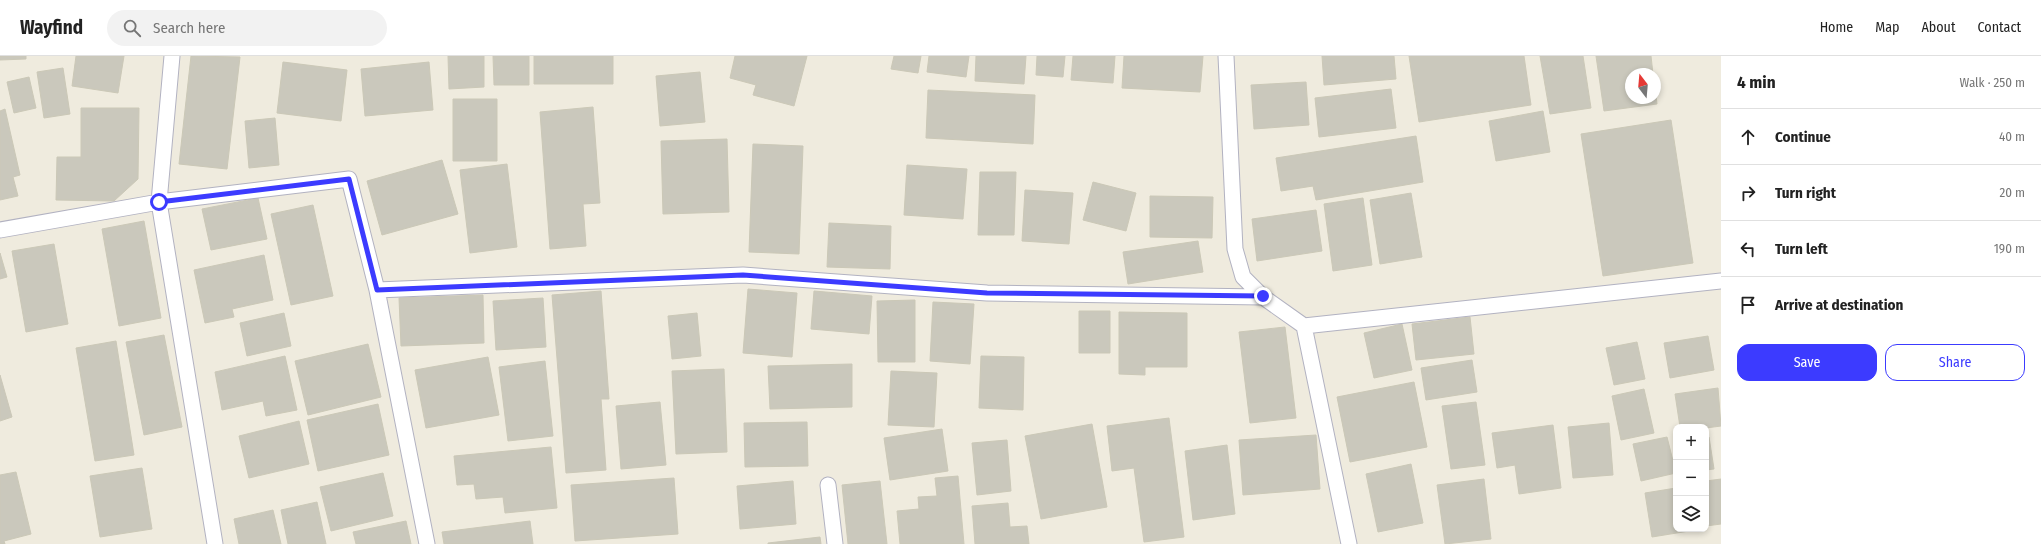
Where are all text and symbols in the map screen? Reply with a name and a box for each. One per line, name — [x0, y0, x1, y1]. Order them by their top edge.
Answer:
search box — [107, 10, 387, 46]
text: Wayfind — [20, 16, 83, 39]
icon: search — [121, 17, 143, 39]
text: Search here — [153, 19, 225, 37]
text: Home — [1820, 19, 1853, 36]
text: Map — [1875, 19, 1899, 36]
text: About — [1921, 19, 1956, 36]
text: Contact — [1978, 19, 2021, 36]
north arrow — [1625, 68, 1661, 104]
text: 4 min — [1737, 72, 1776, 93]
text: Walk · 250 m — [1960, 75, 2025, 90]
icon: ahead — [1737, 126, 1759, 148]
text: Continue — [1775, 128, 1831, 146]
text: 40 m — [1999, 129, 2025, 144]
icon: right — [1737, 182, 1759, 204]
text: Turn right — [1775, 184, 1836, 202]
text: 20 m — [1999, 185, 2025, 200]
route start — [150, 193, 168, 211]
icon: left — [1737, 238, 1759, 260]
text: Turn left — [1775, 240, 1828, 258]
text: 190 m — [1994, 241, 2025, 256]
route end — [1254, 287, 1272, 305]
icon: arrive — [1737, 294, 1759, 316]
text: Arrive at destination — [1775, 296, 1903, 314]
button: Save — [1737, 344, 1877, 381]
button: Share — [1885, 344, 2025, 381]
map controls — [1673, 424, 1709, 532]
button: + — [1673, 424, 1709, 460]
button: − — [1673, 460, 1709, 496]
button: layers — [1673, 496, 1709, 532]

